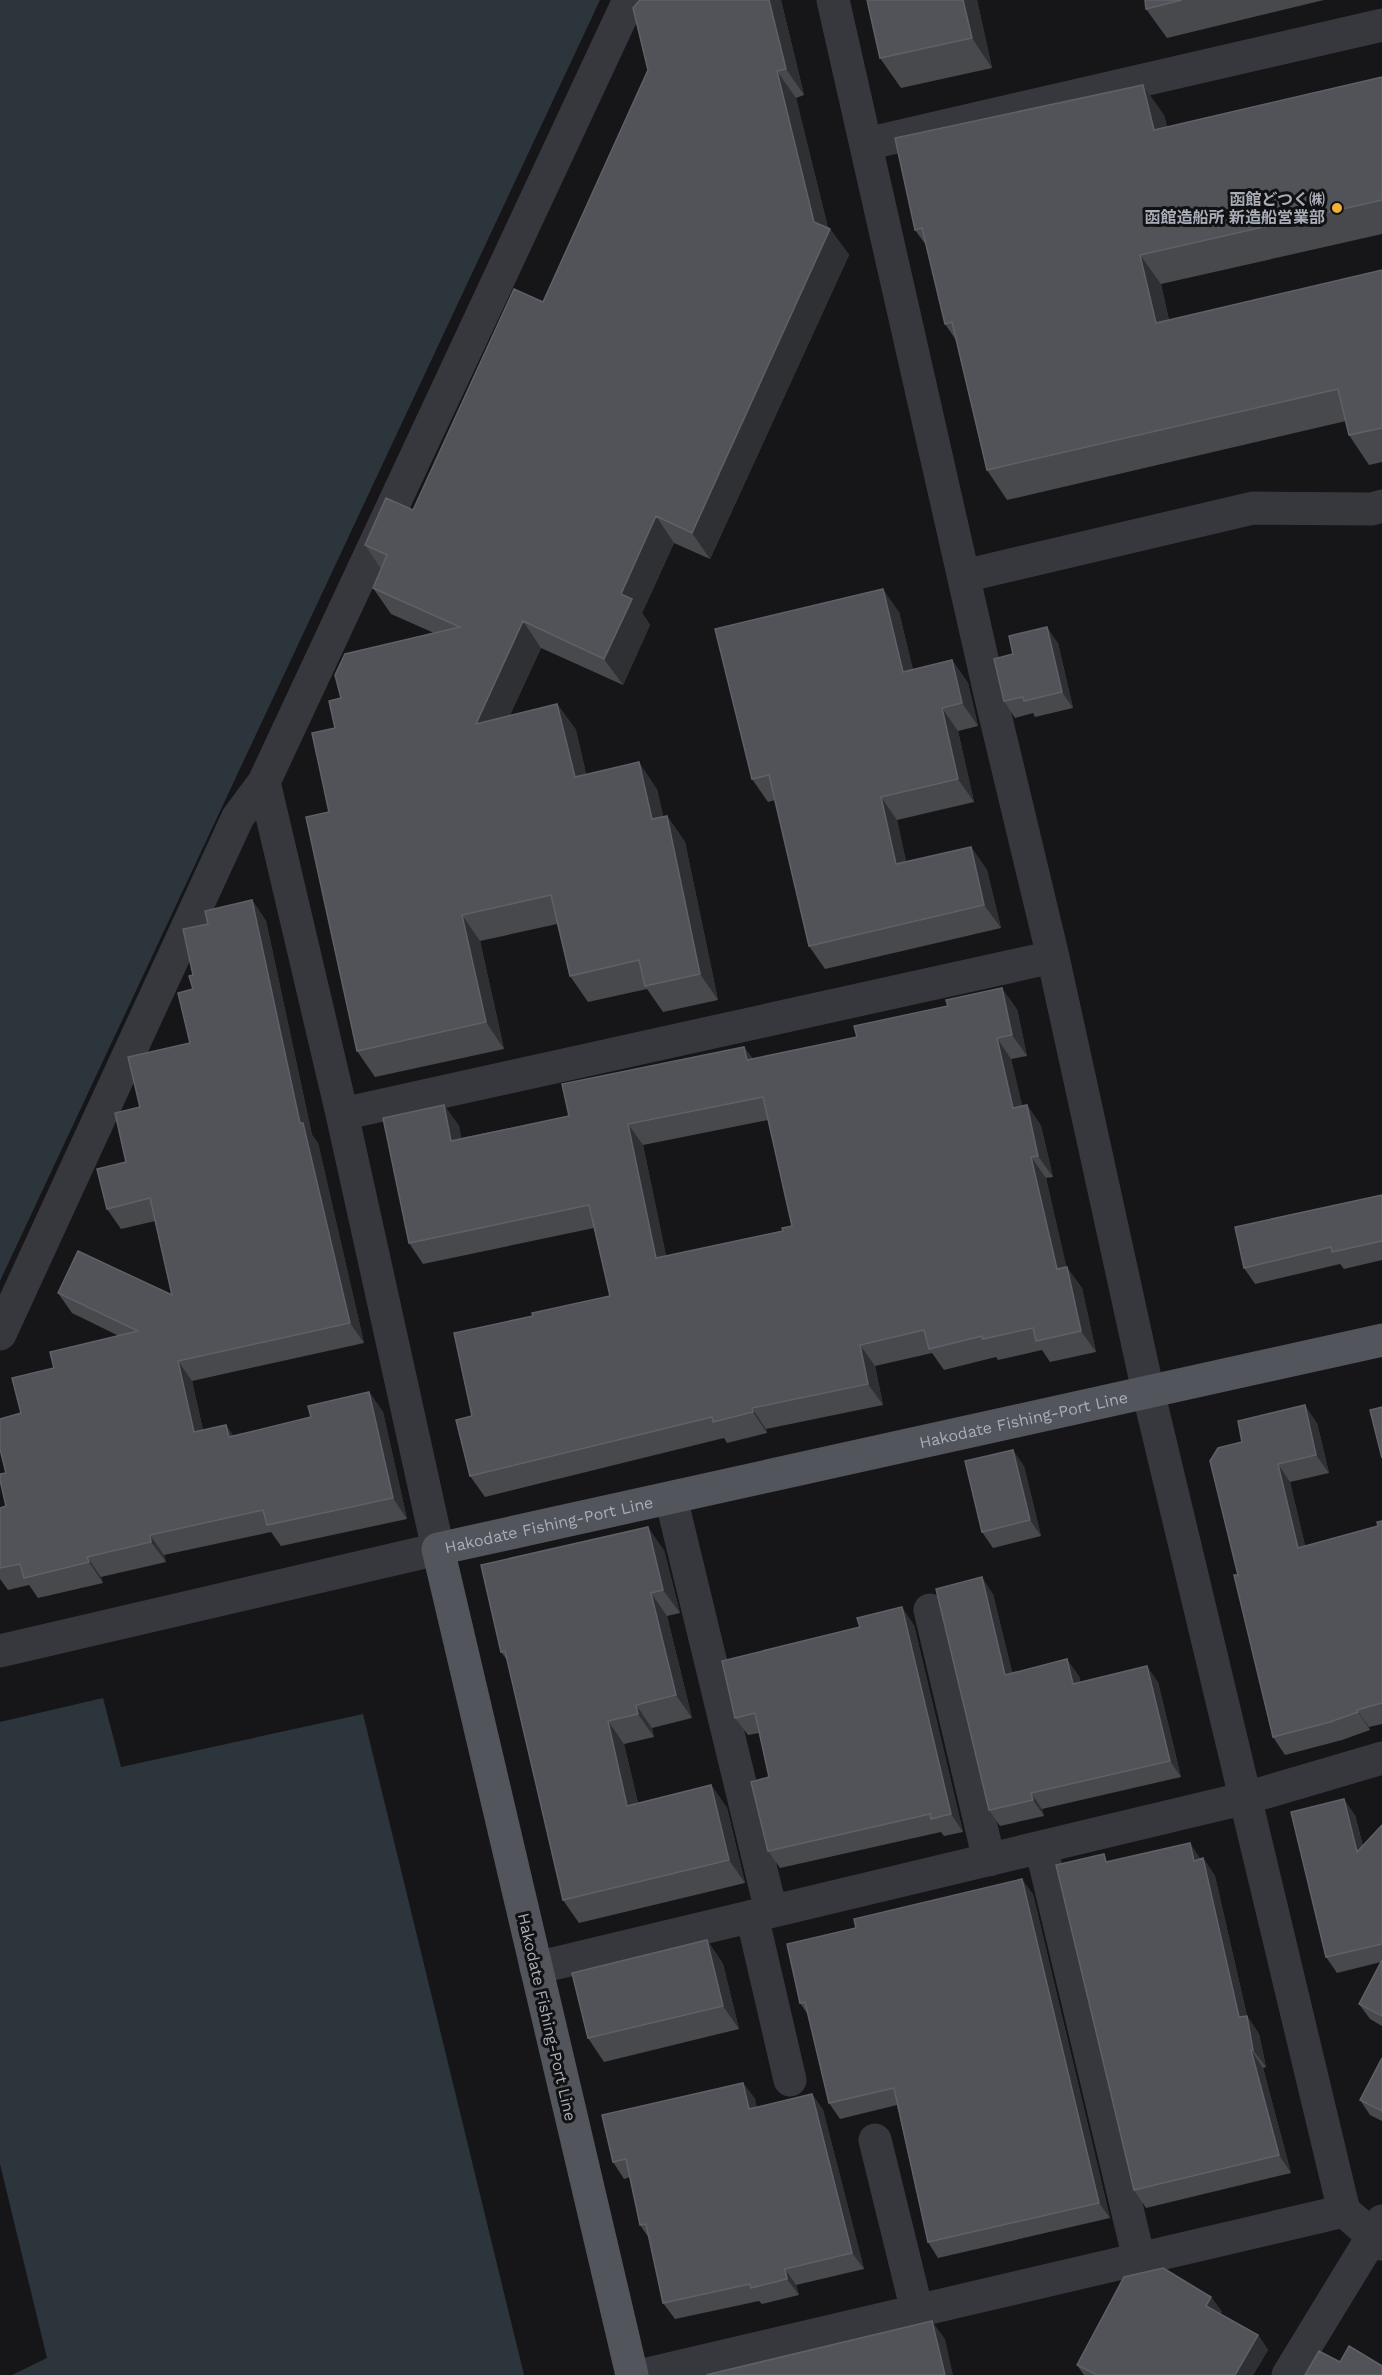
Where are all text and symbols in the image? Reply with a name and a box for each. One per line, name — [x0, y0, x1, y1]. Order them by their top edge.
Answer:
place label: 函館どつく㈱ 函館造船所 新造船営業部 — [1144, 190, 1325, 227]
marker: 函館どつく㈱ 函館造船所 新造船営業部 — [1330, 201, 1344, 215]
street label: Hakodate Fishing-Port Line — [917, 1387, 1129, 1452]
street label: Hakodate Fishing-Port Line — [443, 1492, 655, 1557]
street label: Hakodate Fishing-Port Line — [514, 1911, 580, 2123]

